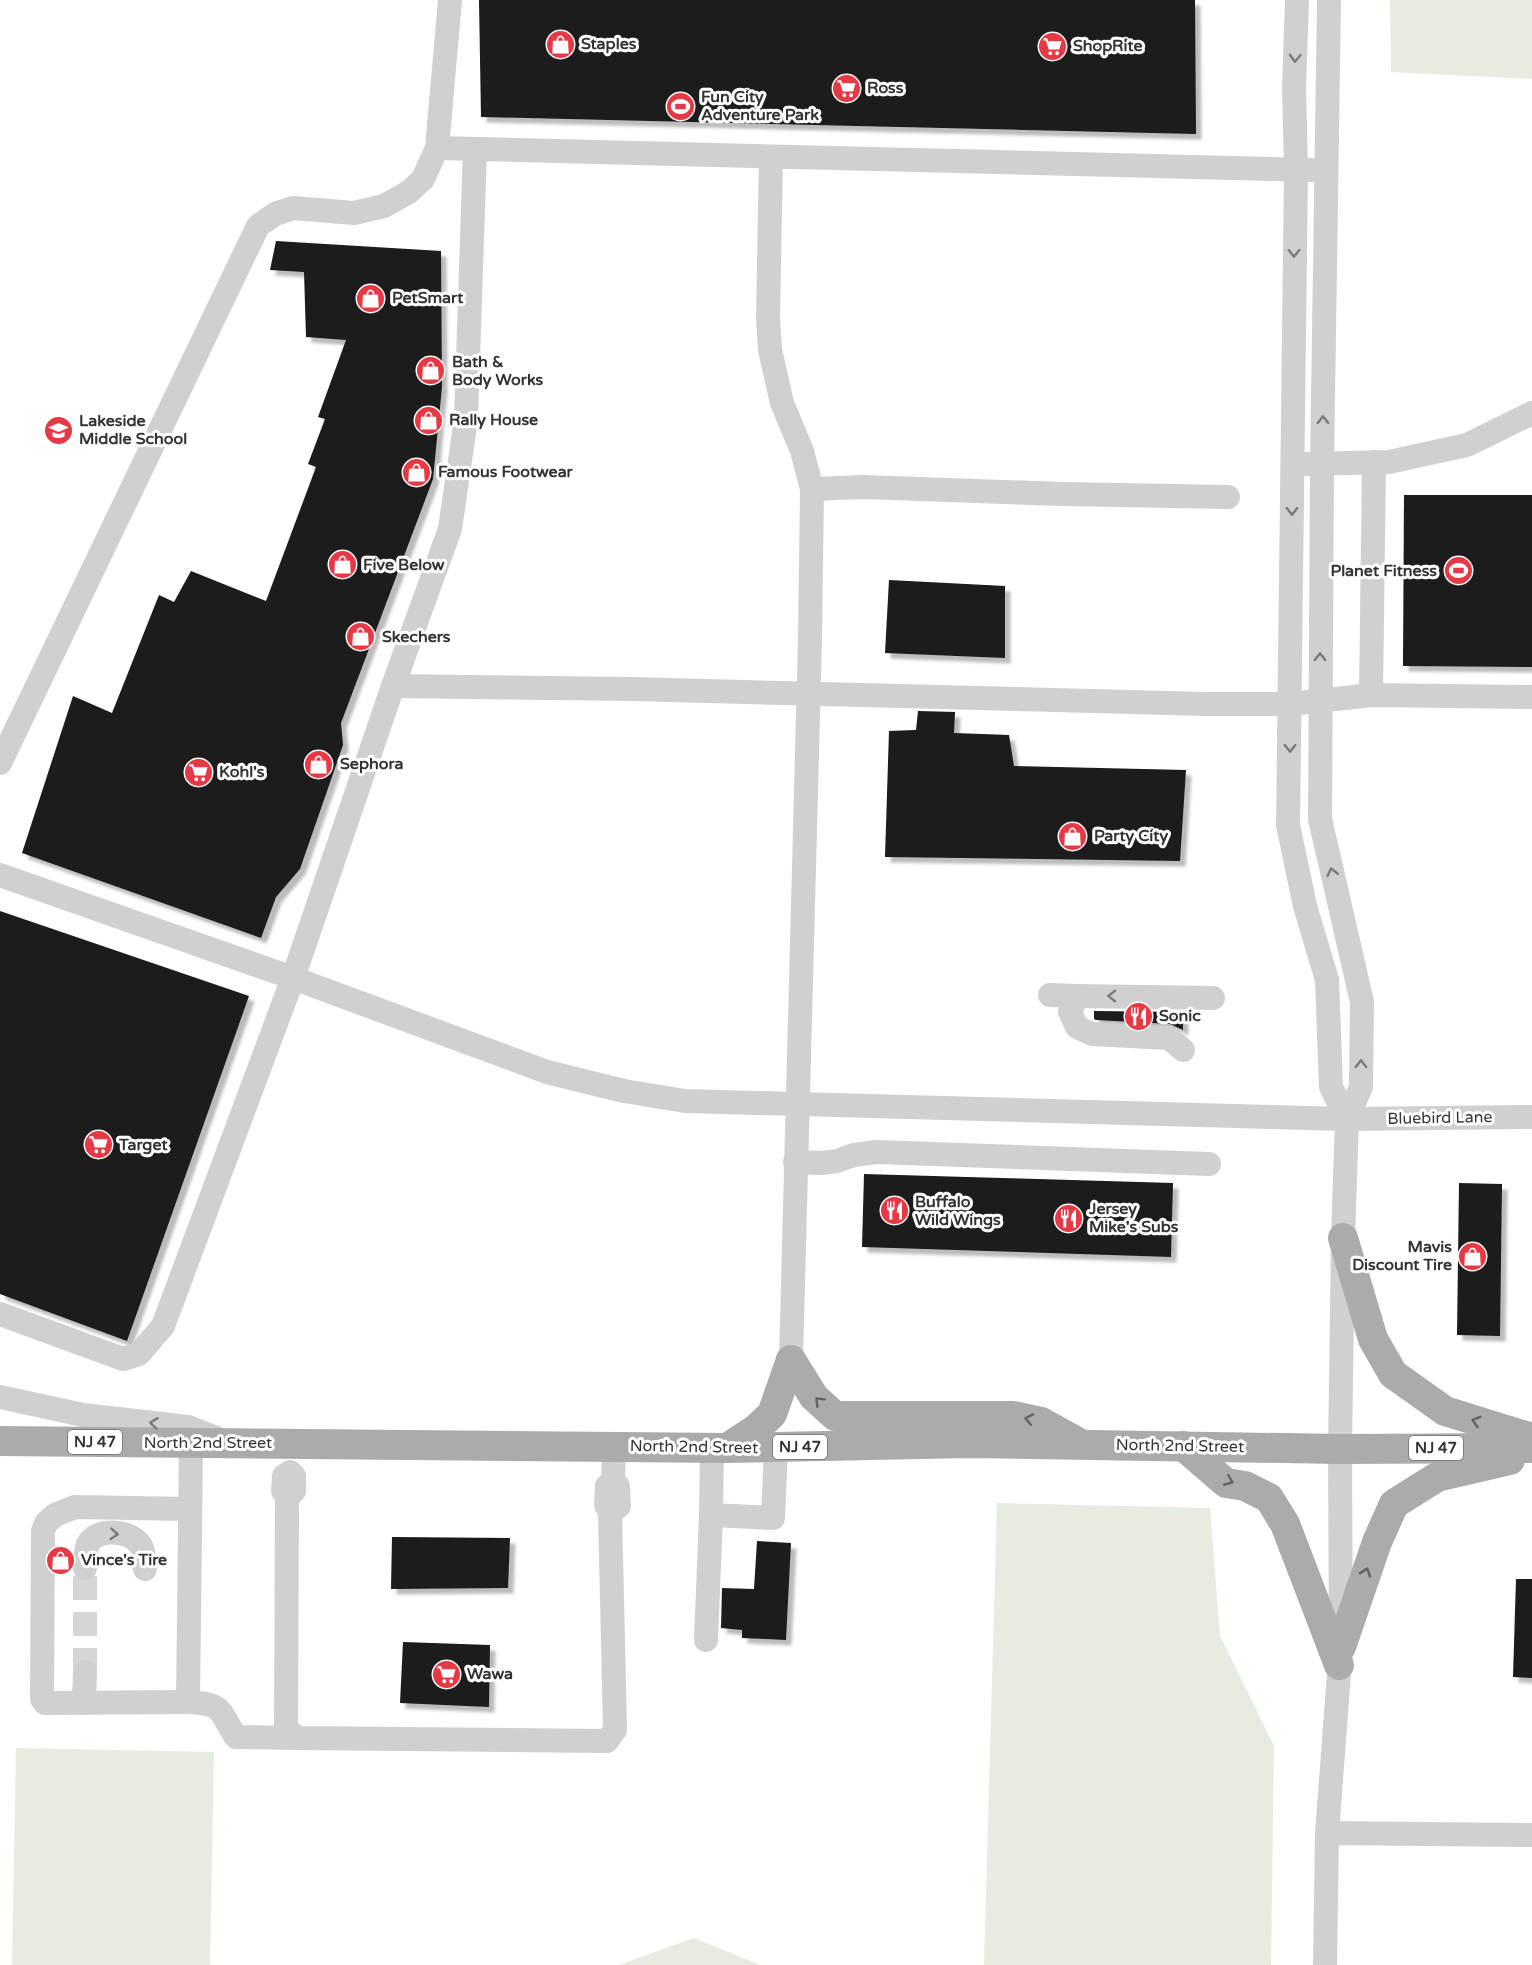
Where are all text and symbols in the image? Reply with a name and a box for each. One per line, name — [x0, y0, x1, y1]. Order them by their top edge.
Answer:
shop icon: Staples — [544, 28, 576, 60]
supermarket icon: ShopRite — [1036, 30, 1068, 62]
place label: Staples — [581, 34, 637, 54]
place label: ShopRite — [1073, 36, 1143, 56]
one-way arrow — [1288, 54, 1301, 63]
supermarket icon: Ross — [830, 72, 862, 104]
place label: Ross — [867, 78, 904, 98]
place label: Fun City Adventure Park — [701, 87, 819, 125]
sports icon: Fun City Adventure Park — [664, 90, 696, 122]
one-way arrow — [1288, 249, 1301, 258]
shop icon: PetSmart — [355, 282, 387, 314]
place label: PetSmart — [392, 288, 464, 308]
place label: Bath & Body Works — [452, 352, 544, 390]
shop icon: Bath & Body Works — [415, 355, 447, 387]
shop icon: Rally House — [412, 404, 444, 436]
place label: Rally House — [449, 410, 538, 430]
place label: Lakeside Middle School — [79, 411, 187, 449]
school or university icon: Lakeside Middle School — [42, 414, 74, 446]
one-way arrow — [1317, 416, 1329, 425]
shop icon: Famous Footwear — [401, 456, 433, 488]
place label: Famous Footwear — [438, 462, 574, 482]
one-way arrow — [1285, 507, 1298, 516]
shop icon: Five Below — [326, 549, 358, 581]
place label: Five Below — [363, 555, 445, 575]
sports icon: Planet Fitness — [1442, 555, 1474, 587]
place label: Planet Fitness — [1330, 561, 1437, 581]
shop icon: Skechers — [345, 621, 377, 653]
place label: Skechers — [382, 627, 451, 647]
one-way arrow — [1314, 653, 1326, 662]
one-way arrow — [1284, 744, 1296, 753]
shop icon: Sephora — [303, 748, 335, 780]
place label: Sephora — [340, 754, 404, 774]
supermarket icon: Kohl's — [182, 756, 214, 788]
place label: Kohl's — [219, 762, 265, 782]
shop icon: Party City — [1057, 820, 1089, 852]
place label: Party City — [1094, 826, 1168, 846]
one-way arrow — [1326, 867, 1339, 877]
one-way arrow — [1108, 990, 1117, 1002]
restaurant icon: Sonic — [1122, 1000, 1154, 1032]
place label: Sonic — [1159, 1006, 1201, 1026]
one-way arrow — [1355, 1059, 1368, 1068]
street label: Bluebird Lane — [1387, 1107, 1493, 1129]
supermarket icon: Target — [82, 1129, 114, 1161]
place label: Target — [118, 1135, 168, 1155]
place label: Buffalo Wild Wings — [915, 1192, 1001, 1230]
restaurant icon: Buffalo Wild Wings — [878, 1195, 910, 1227]
place label: Jersey Mike's Subs — [1088, 1199, 1179, 1237]
restaurant icon: Jersey Mike's Subs — [1052, 1202, 1084, 1234]
place label: Mavis Discount Tire — [1352, 1237, 1452, 1275]
shop icon: Mavis Discount Tire — [1457, 1240, 1489, 1272]
one-way arrow — [816, 1398, 827, 1409]
one-way arrow — [1024, 1413, 1034, 1426]
one-way arrow — [1471, 1415, 1482, 1428]
one-way arrow — [149, 1417, 158, 1430]
road number: NJ 47 — [68, 1430, 122, 1454]
street label: North 2nd Street — [144, 1433, 272, 1453]
road number: NJ 47 — [773, 1435, 827, 1459]
street label: North 2nd Street — [1116, 1435, 1244, 1457]
street label: North 2nd Street — [630, 1436, 758, 1458]
road number: NJ 47 — [1409, 1436, 1463, 1460]
one-way arrow — [1222, 1474, 1233, 1486]
one-way arrow — [110, 1528, 119, 1541]
shop icon: Vince's Tire — [44, 1544, 76, 1576]
place label: Vince's Tire — [81, 1550, 167, 1570]
one-way arrow — [1359, 1567, 1372, 1578]
supermarket icon: Wawa — [430, 1658, 462, 1690]
place label: Wawa — [467, 1664, 513, 1684]

